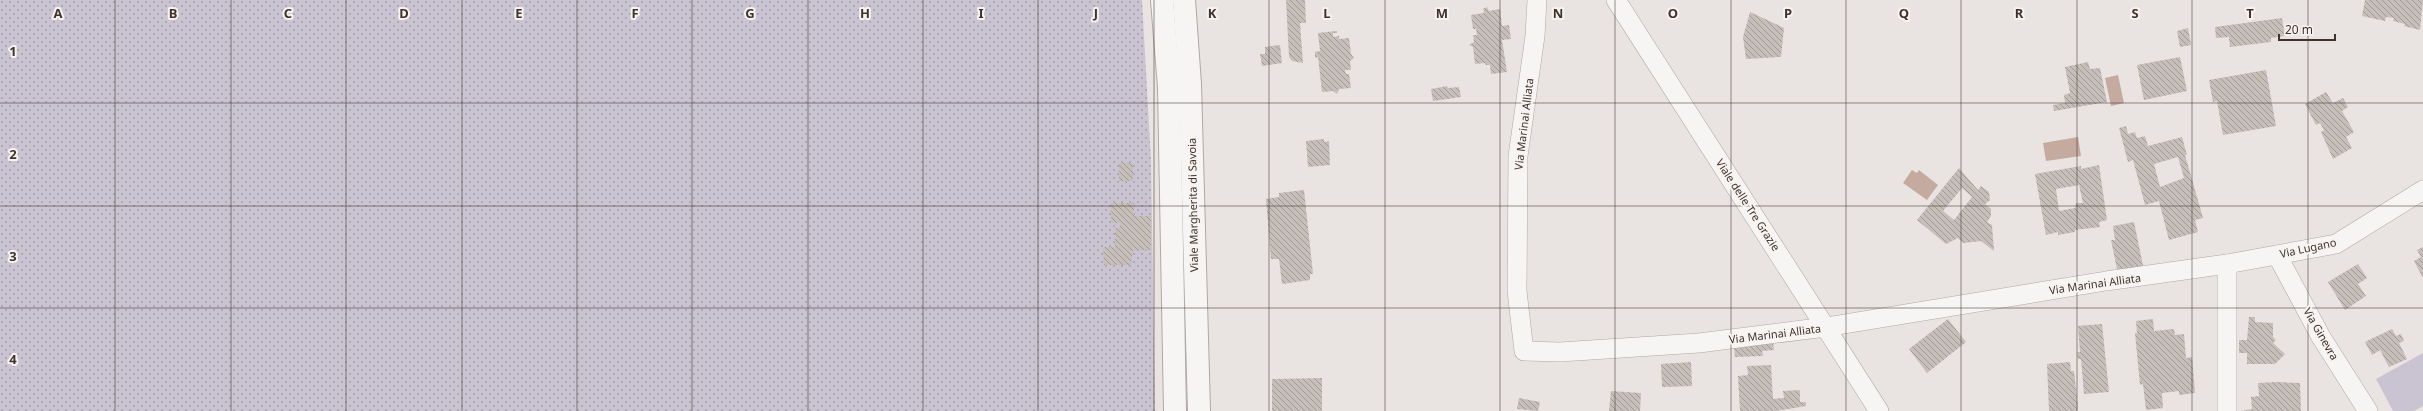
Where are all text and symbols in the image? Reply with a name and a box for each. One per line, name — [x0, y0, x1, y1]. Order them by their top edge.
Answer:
text: A — [54, 4, 63, 22]
text: B — [169, 4, 177, 22]
text: C — [284, 4, 292, 22]
text: D — [399, 4, 409, 22]
text: E — [515, 4, 523, 22]
text: F — [631, 4, 639, 22]
text: G — [745, 4, 755, 22]
text: H — [860, 4, 870, 22]
text: I — [978, 4, 984, 22]
text: J — [1093, 4, 1098, 22]
text: K — [1208, 4, 1217, 22]
text: L — [1323, 4, 1331, 22]
text: M — [1436, 4, 1448, 22]
text: N — [1553, 4, 1563, 22]
text: O — [1668, 4, 1678, 22]
text: P — [1784, 4, 1792, 22]
text: Q — [1899, 4, 1909, 22]
text: R — [2015, 4, 2024, 22]
text: S — [2131, 4, 2139, 22]
text: T — [2246, 4, 2254, 22]
scale bar — [2279, 16, 2335, 42]
text: 20 m — [2285, 21, 2313, 38]
text: 1 — [9, 42, 17, 60]
street label: Via Marinai Alliata — [1510, 77, 1537, 171]
street label: Viale Margherita di Savoia — [1184, 138, 1201, 272]
text: 2 — [9, 145, 17, 163]
street label: Viale delle Tre Grazie — [1713, 156, 1784, 254]
street label: Via Lugano — [2278, 234, 2338, 261]
text: 3 — [9, 247, 17, 265]
street label: Via Marinai Alliata — [2048, 270, 2142, 297]
street label: Via Ginevra — [2300, 305, 2342, 363]
street label: Via Marinai Alliata — [1728, 320, 1822, 347]
text: 4 — [9, 350, 17, 368]

